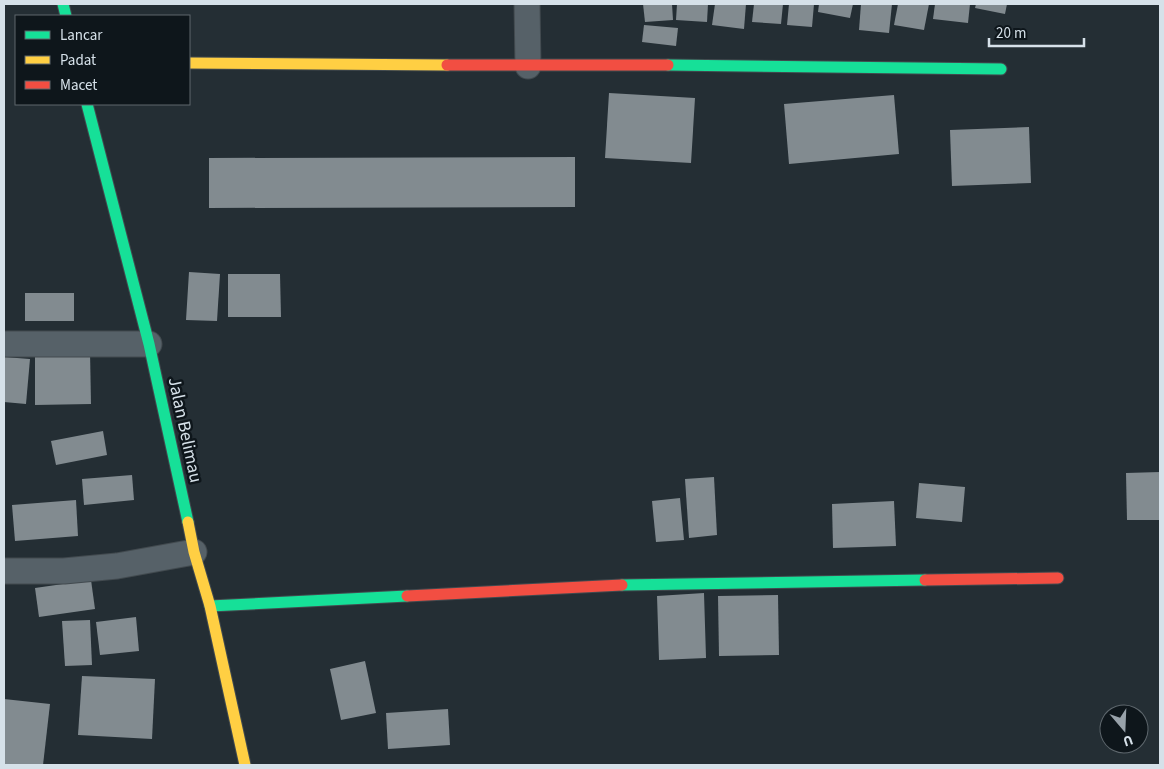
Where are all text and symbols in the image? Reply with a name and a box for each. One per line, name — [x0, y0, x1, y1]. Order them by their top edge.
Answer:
legend — [15, 15, 190, 105]
scale bar — [989, 15, 1084, 47]
text: 20 m — [996, 23, 1026, 44]
text: Lancar — [60, 25, 103, 46]
text: Padat — [60, 50, 96, 71]
text: Macet — [60, 75, 97, 96]
street label: Jalan Belimau — [162, 375, 208, 485]
north arrow — [1099, 704, 1149, 754]
text: U — [1120, 729, 1136, 751]

